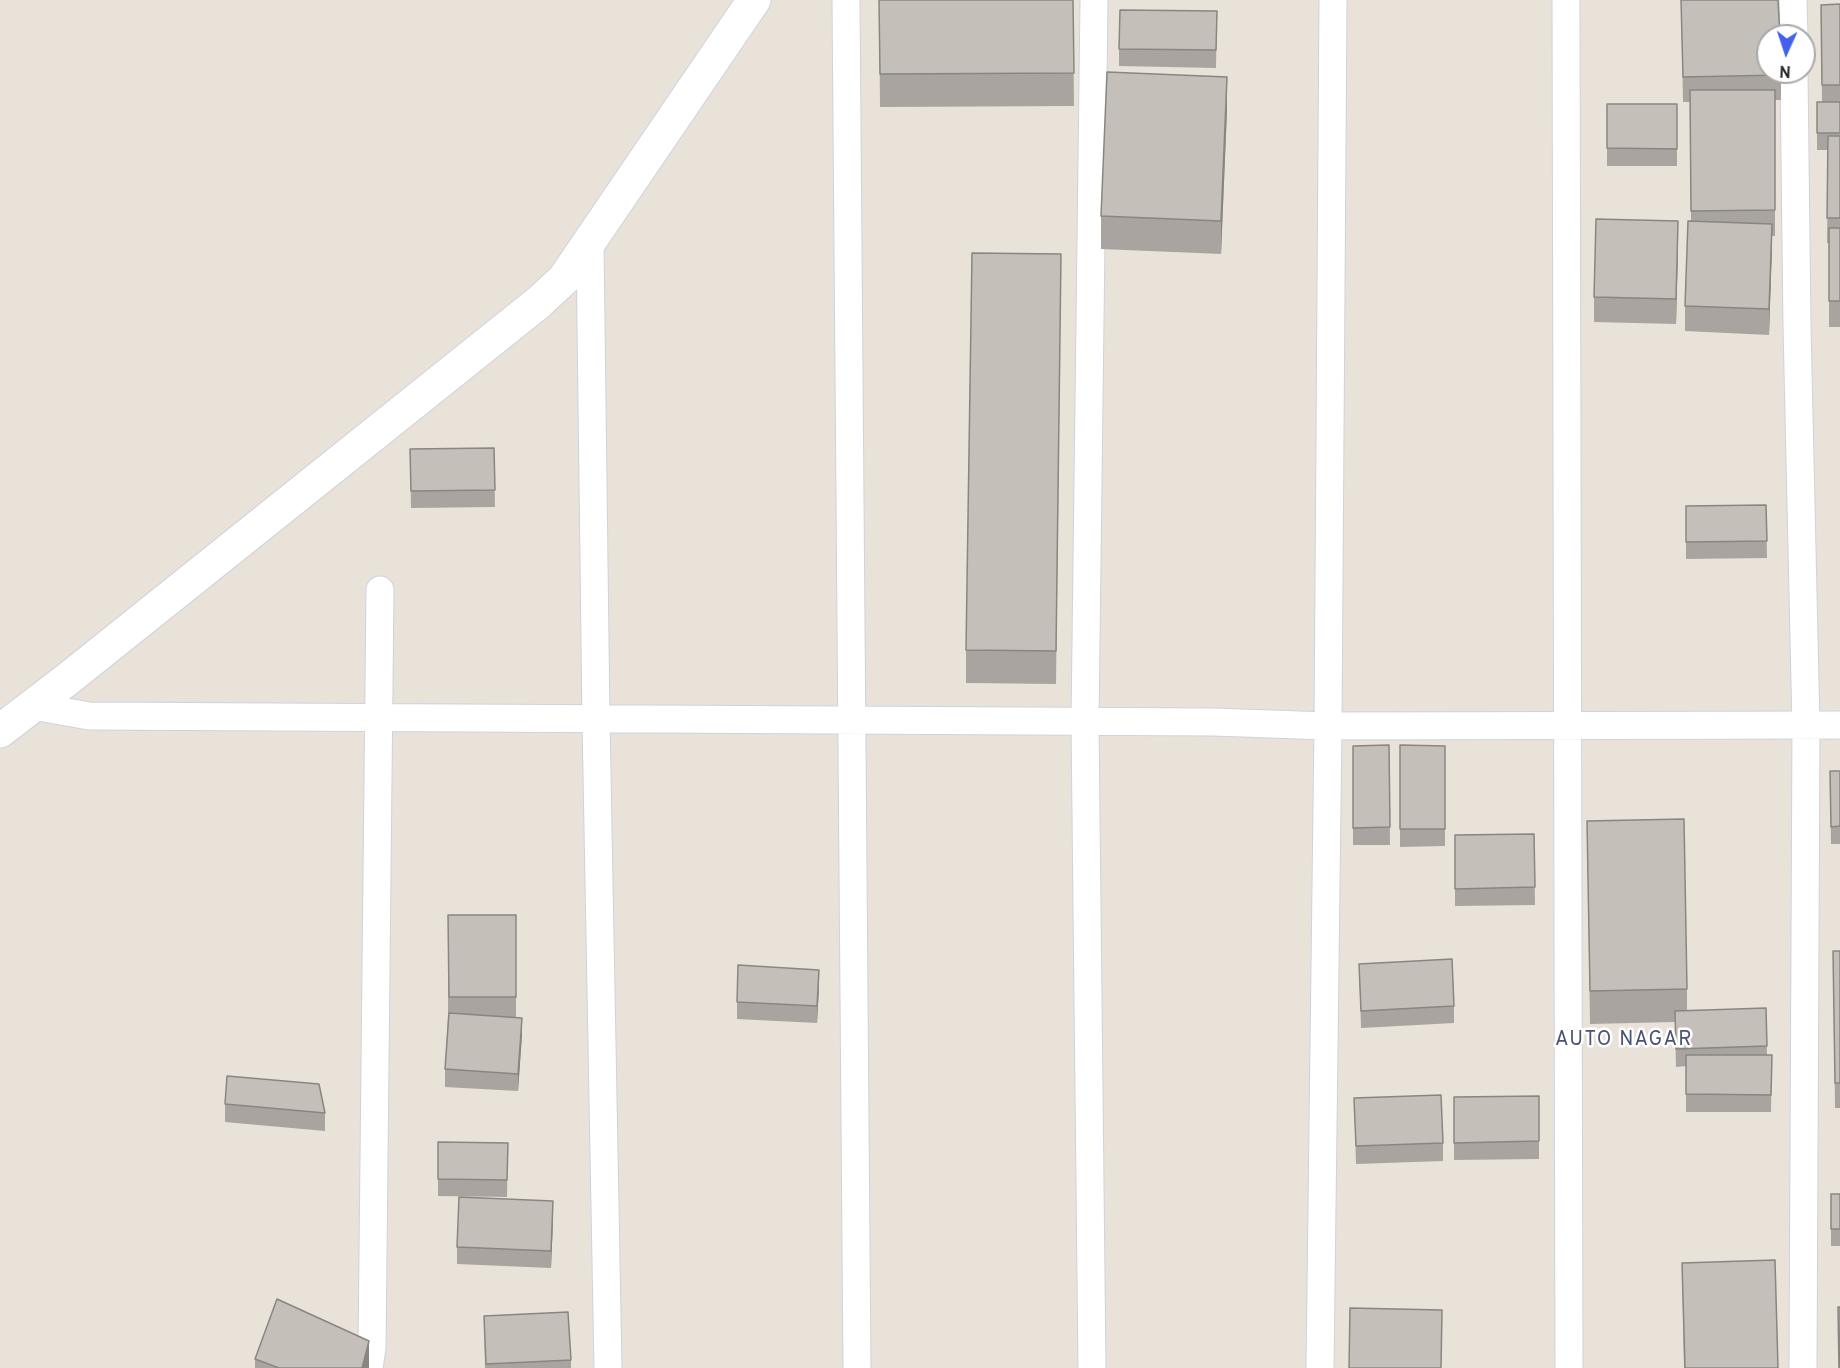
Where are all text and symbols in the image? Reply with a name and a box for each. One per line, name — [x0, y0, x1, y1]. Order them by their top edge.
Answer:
north arrow — [1756, 24, 1816, 84]
text: N — [1779, 60, 1791, 80]
district label: AUTO NAGAR — [1555, 1029, 1693, 1053]

